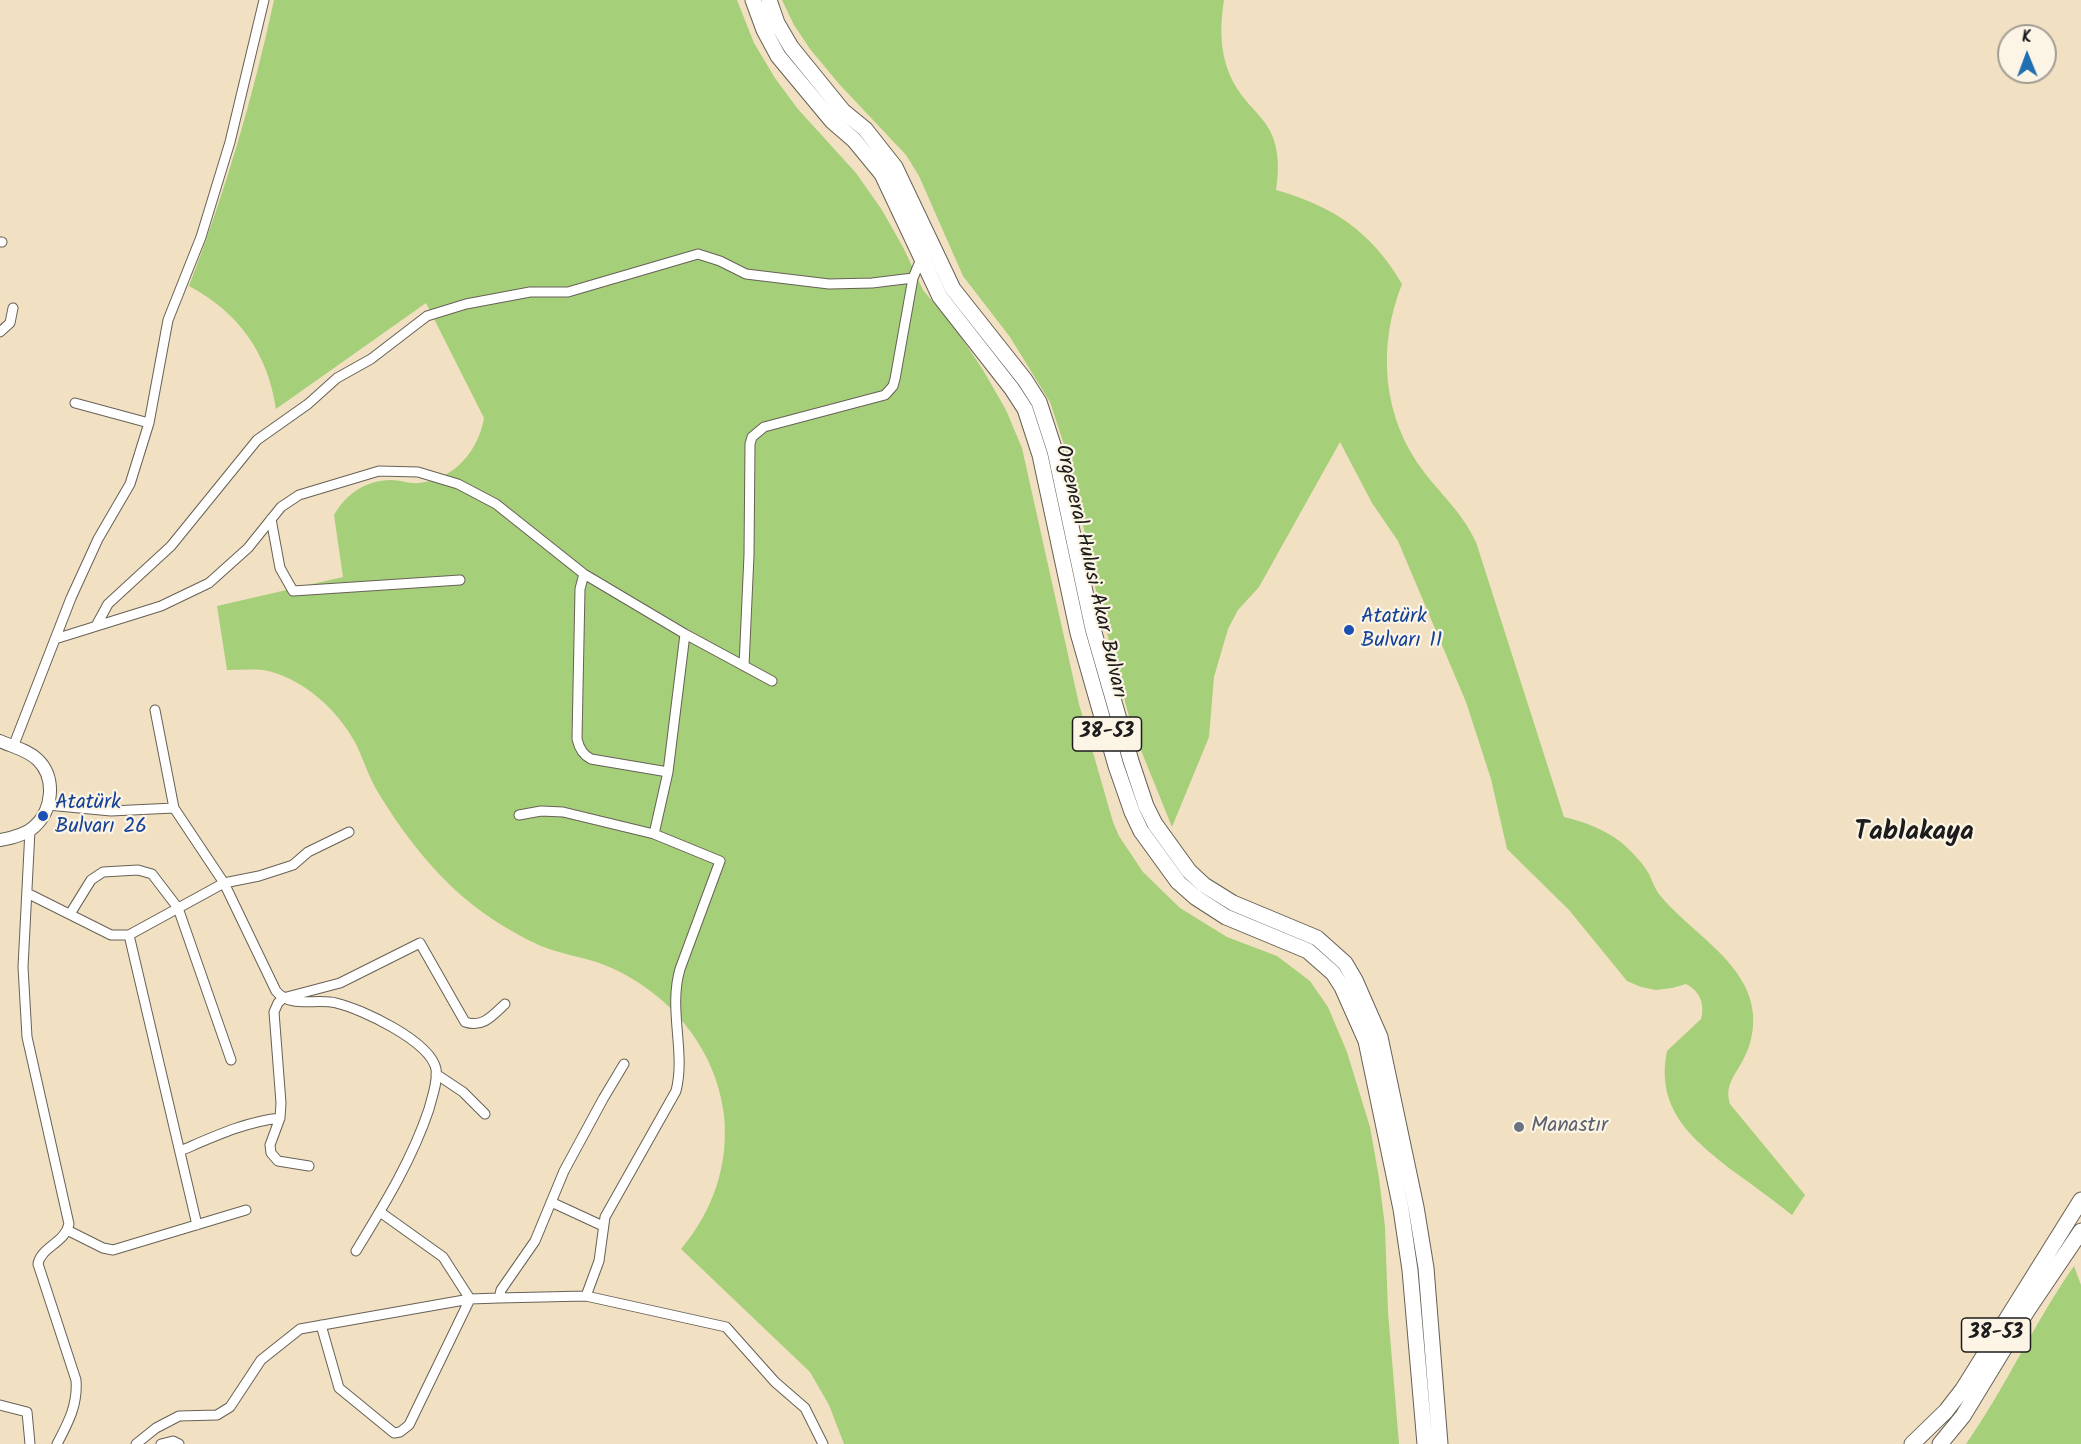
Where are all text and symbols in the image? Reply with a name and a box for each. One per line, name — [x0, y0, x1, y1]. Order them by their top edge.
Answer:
north arrow — [1997, 24, 2057, 84]
text: K — [2022, 25, 2032, 50]
street label: Orgeneral Hulusi Akar Bulvarı — [1048, 443, 1130, 701]
place label: Atatürk Bulvarı 11 — [1361, 605, 1442, 655]
marker: Atatürk Bulvarı 11 — [1342, 623, 1356, 637]
road number: 38-53 — [1072, 717, 1142, 751]
place label: Atatürk Bulvarı 26 — [55, 791, 147, 841]
marker: Atatürk Bulvarı 26 — [36, 809, 50, 823]
district label: Tablakaya — [1854, 818, 1974, 850]
place label: Manastır — [1531, 1114, 1608, 1140]
marker: Manastır — [1512, 1120, 1526, 1134]
road number: 38-53 — [1962, 1318, 2030, 1352]

